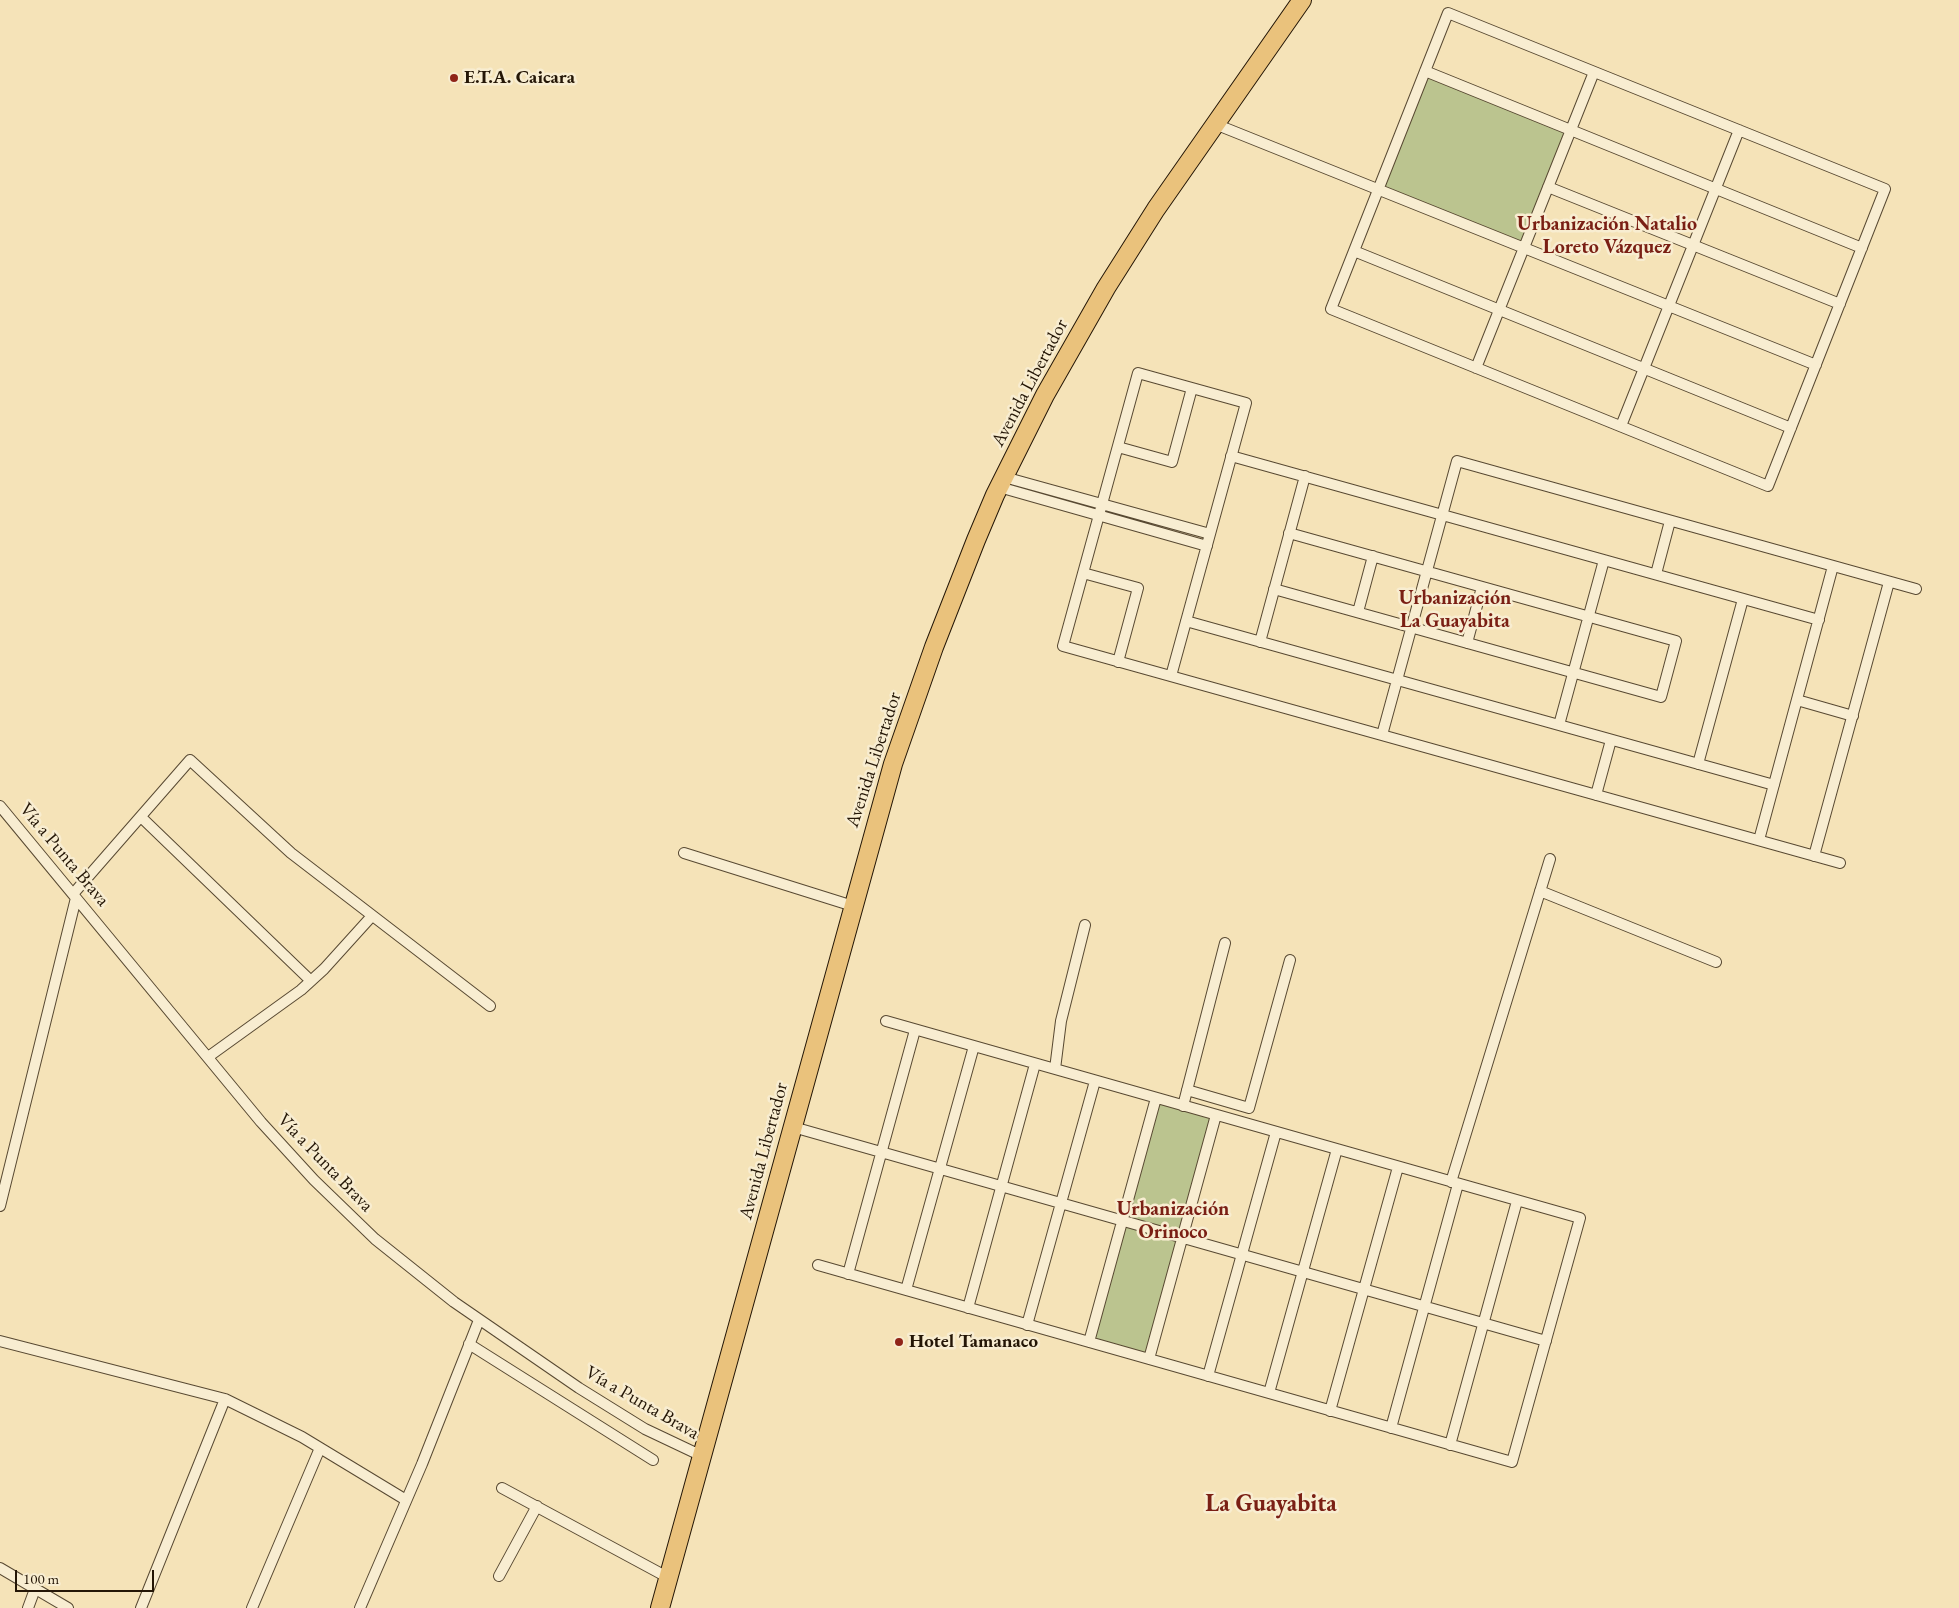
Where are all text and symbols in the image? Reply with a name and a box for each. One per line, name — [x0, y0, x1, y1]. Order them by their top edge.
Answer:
place label: E.T.A. Caicara — [464, 67, 575, 89]
marker: E.T.A. Caicara — [448, 72, 460, 84]
district label: Urbanización Natalio Loreto Vázquez — [1517, 213, 1697, 260]
street label: Avenida Libertador — [987, 315, 1073, 451]
district label: Urbanización La Guayabita — [1399, 587, 1511, 634]
street label: Avenida Libertador — [841, 689, 907, 831]
street label: Vía a Punta Brava — [14, 799, 114, 911]
street label: Avenida Libertador — [735, 1080, 793, 1222]
street label: Vía a Punta Brava — [272, 1109, 378, 1217]
district label: Urbanización Orinoco — [1117, 1198, 1229, 1245]
place label: Hotel Tamanaco — [909, 1331, 1038, 1353]
marker: Hotel Tamanaco — [893, 1336, 905, 1348]
street label: Vía a Punta Brava — [581, 1361, 703, 1445]
district label: La Guayabita — [1205, 1490, 1337, 1518]
scale bar — [18, 1560, 156, 1592]
text: 100 m — [23, 1569, 59, 1588]

